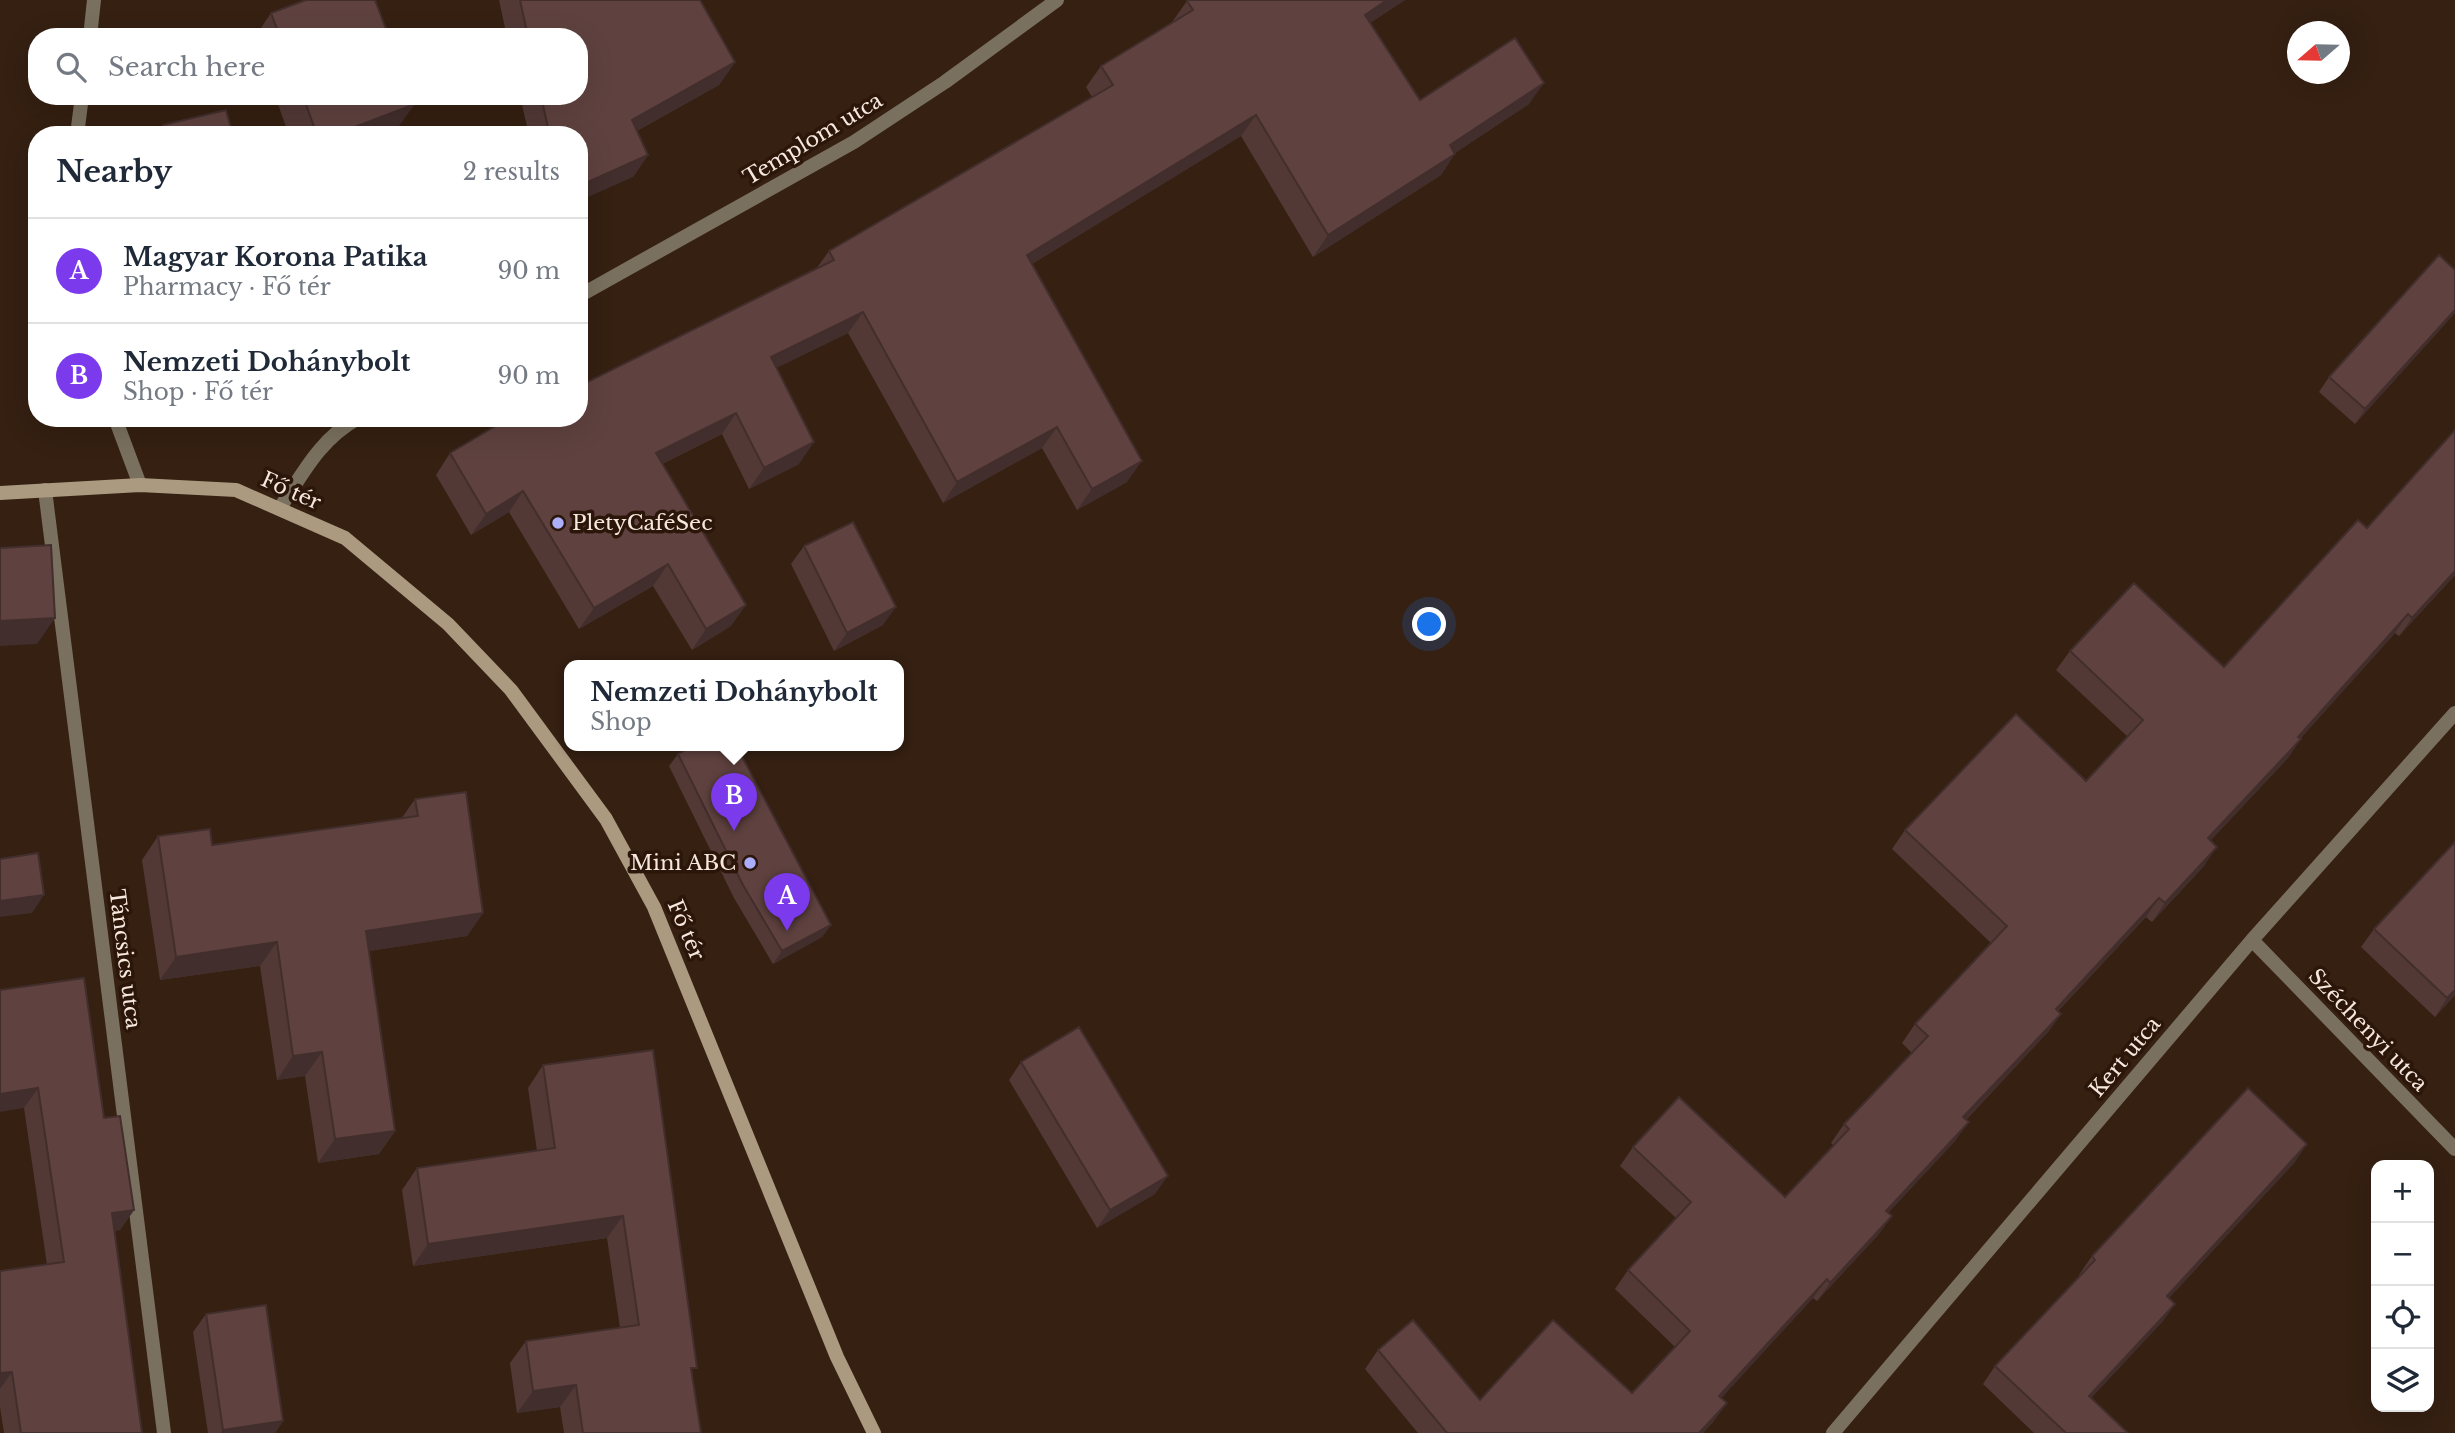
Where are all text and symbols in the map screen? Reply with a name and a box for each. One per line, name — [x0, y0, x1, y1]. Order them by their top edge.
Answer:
north arrow — [2287, 21, 2350, 84]
search box — [28, 28, 588, 105]
icon: search — [52, 48, 90, 86]
text: Search here — [108, 51, 265, 83]
street label: Templom utca — [739, 87, 887, 191]
text: Nearby — [56, 153, 172, 190]
text: 2 results — [463, 158, 560, 186]
text: Magyar Korona Patika — [123, 241, 428, 273]
text: A — [70, 257, 88, 285]
text: 90 m — [498, 257, 560, 285]
text: Pharmacy · Fő tér — [123, 273, 331, 301]
text: Nemzeti Dohánybolt — [123, 346, 410, 378]
text: B — [70, 362, 88, 390]
text: 90 m — [498, 362, 560, 390]
text: Shop · Fő tér — [123, 378, 273, 406]
street label: Fő tér — [257, 466, 325, 516]
place label: PletyCaféSec — [572, 510, 712, 536]
marker: PletyCaféSec — [550, 515, 566, 531]
your location — [1412, 607, 1446, 641]
popup — [564, 660, 904, 751]
text: Nemzeti Dohánybolt — [590, 676, 878, 708]
text: Shop — [590, 708, 652, 736]
pin: B — [711, 773, 757, 831]
place label: Mini ABC — [630, 850, 736, 876]
marker: Mini ABC — [742, 855, 758, 871]
pin: A — [764, 873, 810, 931]
street label: Táncsics utca — [104, 888, 147, 1031]
street label: Fő tér — [662, 896, 710, 964]
street label: Széchenyi utca — [2303, 963, 2433, 1097]
street label: Kert utca — [2084, 1011, 2166, 1102]
map controls — [2371, 1160, 2434, 1412]
button: + — [2371, 1160, 2434, 1223]
button: − — [2371, 1223, 2434, 1286]
button: locate — [2371, 1286, 2434, 1349]
button: layers — [2371, 1349, 2434, 1412]

